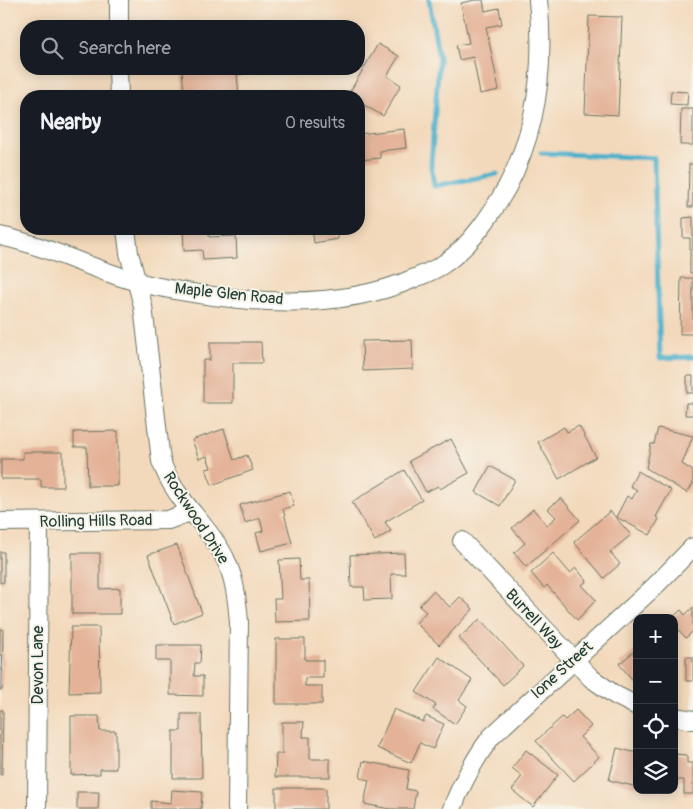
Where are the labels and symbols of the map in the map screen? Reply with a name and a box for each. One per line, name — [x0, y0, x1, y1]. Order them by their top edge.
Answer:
street label: Maple Glen Road — [174, 278, 284, 310]
street label: Rockwood Drive — [159, 468, 233, 568]
street label: Rolling Hills Road — [39, 510, 153, 532]
street label: Burrell Way — [501, 585, 567, 653]
street label: Devon Lane — [28, 625, 48, 705]
street label: Ione Street — [527, 637, 598, 703]

